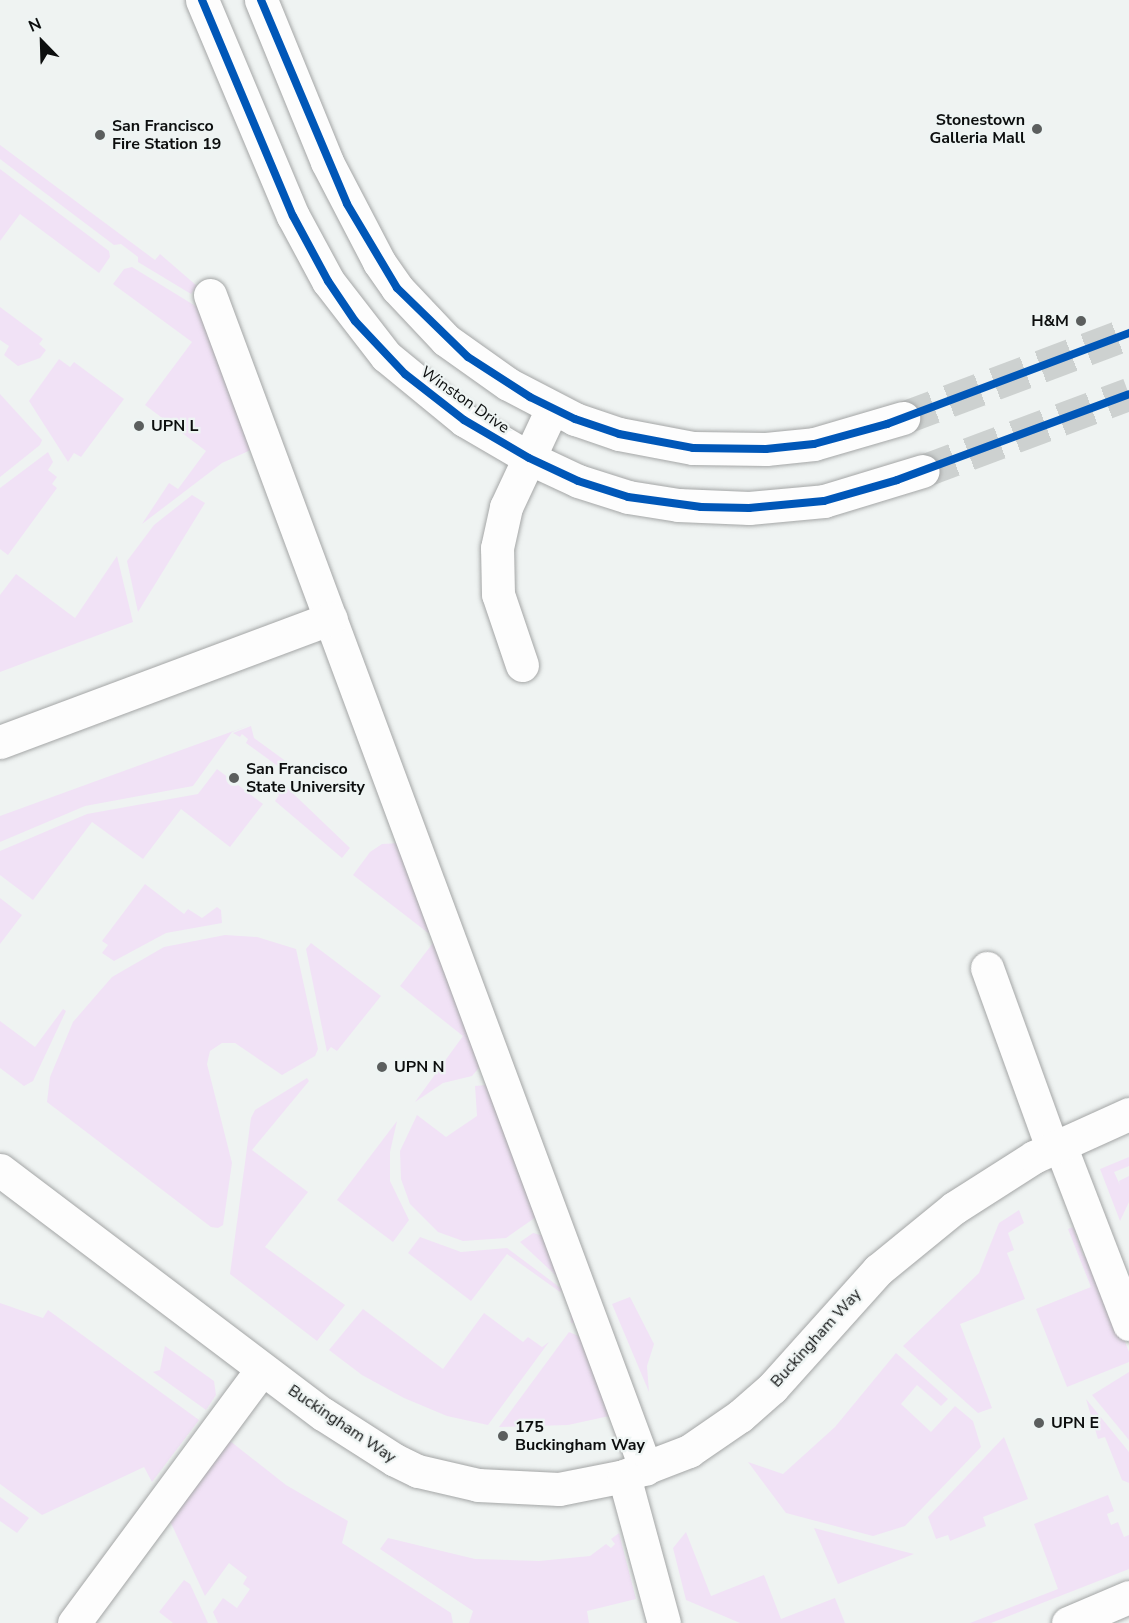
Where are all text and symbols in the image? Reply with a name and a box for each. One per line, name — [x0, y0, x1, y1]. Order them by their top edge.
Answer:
north arrow — [12, 12, 72, 72]
text: N — [25, 13, 45, 38]
place label: Stonestown Galleria Mall — [929, 110, 1025, 148]
place label: San Francisco Fire Station 19 — [112, 116, 221, 154]
marker: Stonestown Galleria Mall — [1030, 122, 1044, 136]
marker: San Francisco Fire Station 19 — [93, 128, 107, 142]
place label: H&M — [1031, 311, 1069, 331]
marker: H&M — [1074, 314, 1088, 328]
street label: Winston Drive — [417, 362, 513, 438]
place label: UPN L — [151, 416, 199, 436]
marker: UPN L — [132, 419, 146, 433]
place label: San Francisco State University — [246, 759, 365, 797]
marker: San Francisco State University — [227, 771, 241, 785]
place label: UPN N — [394, 1057, 444, 1077]
marker: UPN N — [375, 1060, 389, 1074]
street label: Buckingham Way — [767, 1285, 865, 1391]
street label: Buckingham Way — [284, 1381, 400, 1467]
place label: UPN E — [1051, 1413, 1099, 1433]
marker: UPN E — [1032, 1416, 1046, 1430]
place label: 175 Buckingham Way — [515, 1417, 645, 1455]
marker: 175 Buckingham Way — [496, 1429, 510, 1443]

